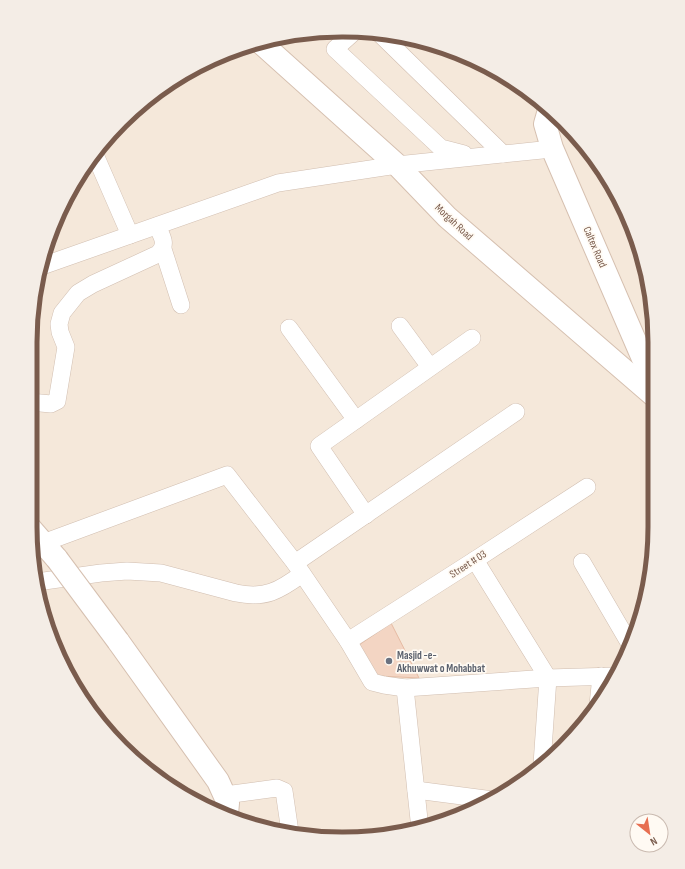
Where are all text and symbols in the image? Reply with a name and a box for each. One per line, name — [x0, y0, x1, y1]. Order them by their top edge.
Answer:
street label: Morgah Road — [432, 201, 476, 243]
street label: Caltex Road — [581, 225, 610, 270]
street label: Street # 03 — [447, 547, 489, 581]
place label: Masjid -e- Akhuwwat o Mohabbat — [396, 649, 485, 675]
marker: Masjid -e- Akhuwwat o Mohabbat — [384, 656, 394, 666]
north arrow — [629, 813, 669, 853]
text: N — [648, 834, 660, 848]

